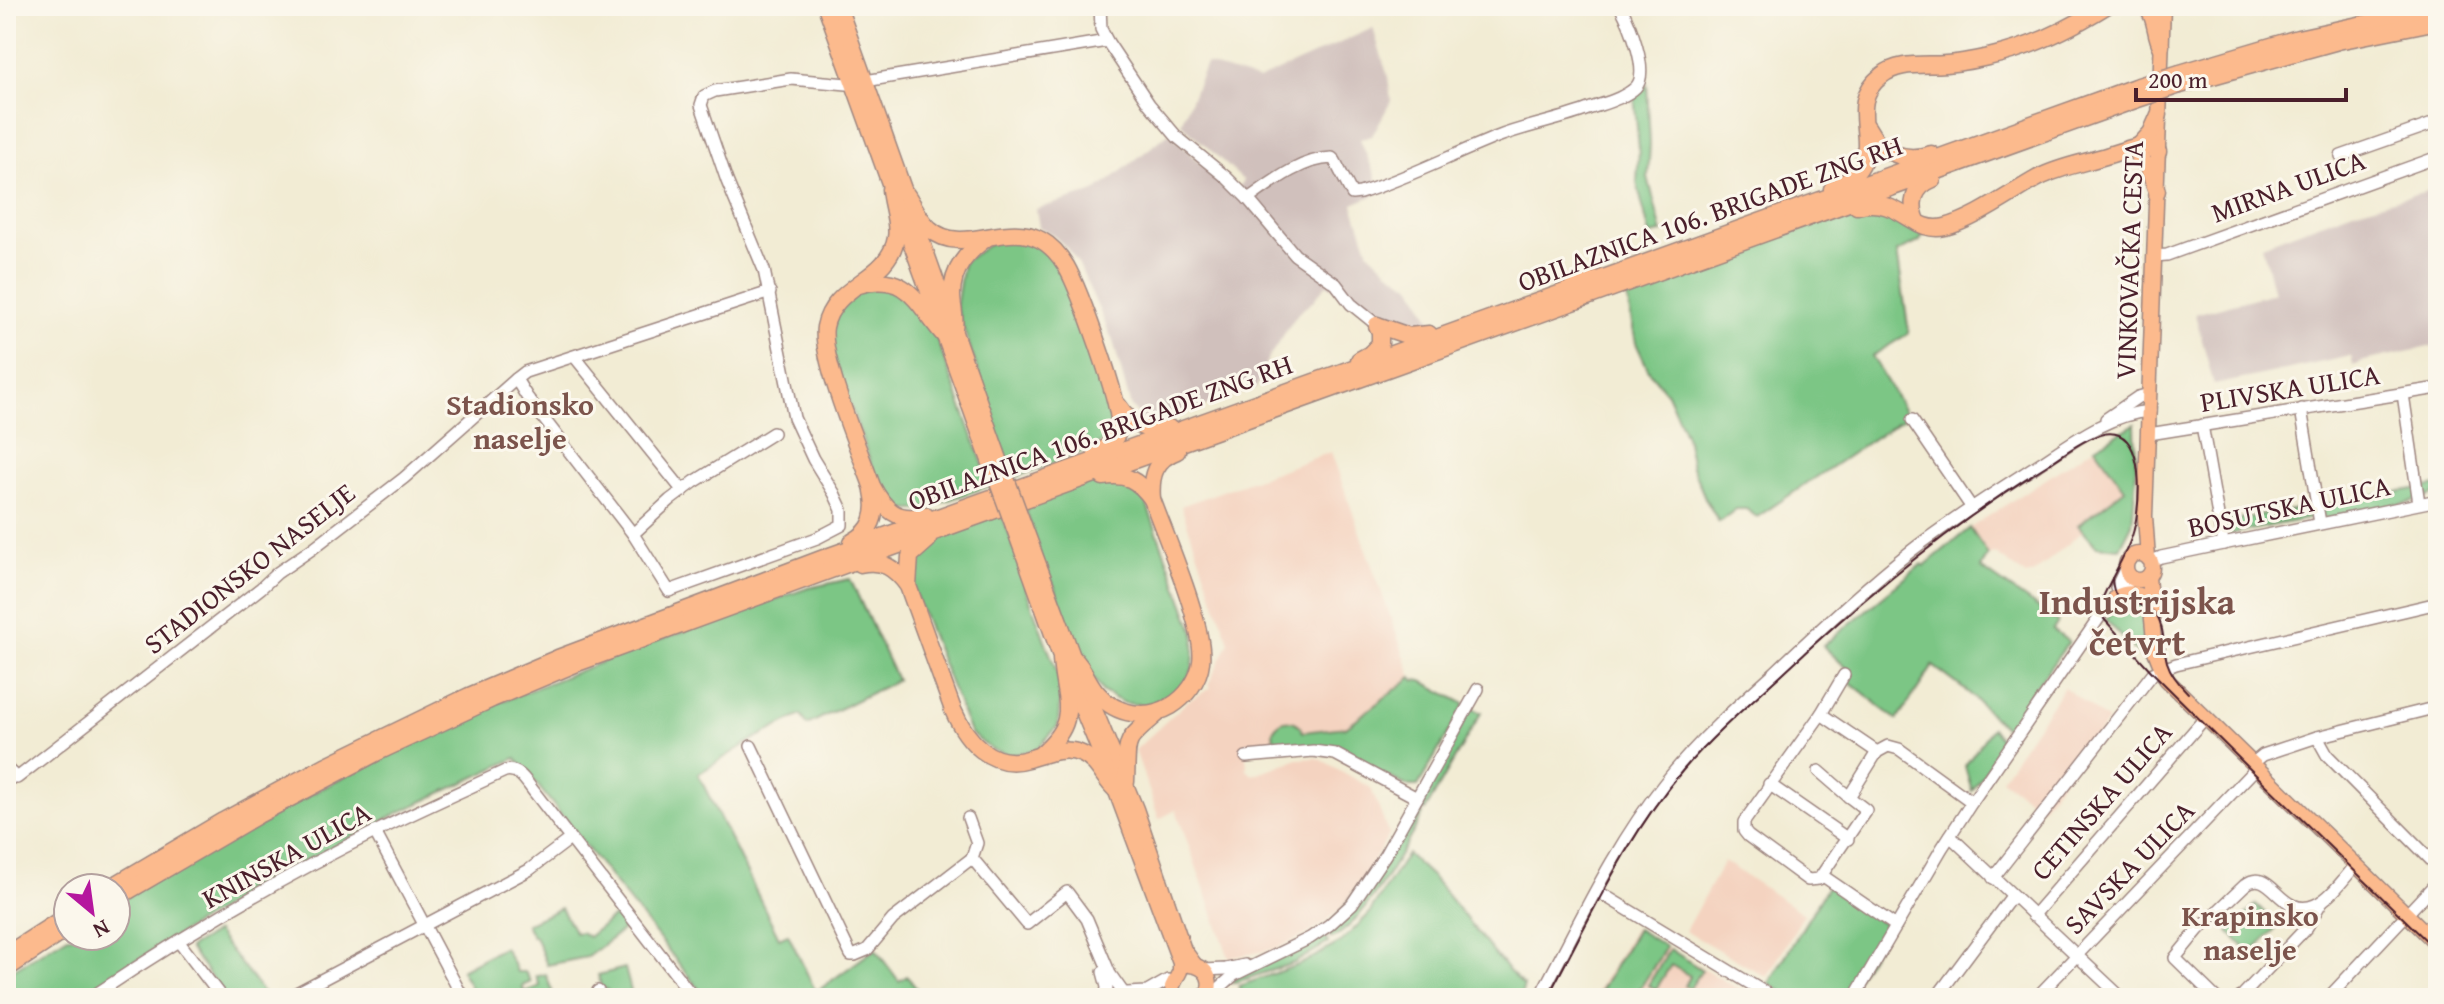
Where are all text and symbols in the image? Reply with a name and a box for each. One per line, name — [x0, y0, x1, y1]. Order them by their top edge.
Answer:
scale bar — [2136, 52, 2346, 102]
text: 200 m — [2148, 62, 2208, 97]
street label: OBILAZNICA 106. BRIGADE ZNG RH — [1512, 124, 1908, 301]
street label: MIRNA ULICA — [2205, 139, 2371, 232]
street label: VINKOVAČKA CESTA — [2104, 140, 2153, 380]
street label: OBILAZNICA 106. BRIGADE ZNG RH — [902, 343, 1298, 520]
street label: PLIVSKA ULICA — [2197, 353, 2383, 422]
district label: Stadionsko naselje — [446, 382, 594, 460]
street label: BOSUTSKA ULICA — [2184, 464, 2394, 547]
street label: STADIONSKO NASELJE — [134, 472, 363, 663]
district label: Industrijska četvrt — [2039, 574, 2236, 668]
street label: CETINSKA ULICA — [2020, 713, 2181, 889]
street label: SAVSKA ULICA — [2054, 790, 2203, 943]
street label: KNINSKA ULICA — [194, 791, 378, 918]
north arrow — [52, 872, 132, 952]
district label: Krapinsko naselje — [2181, 893, 2319, 971]
text: N — [87, 912, 116, 947]

